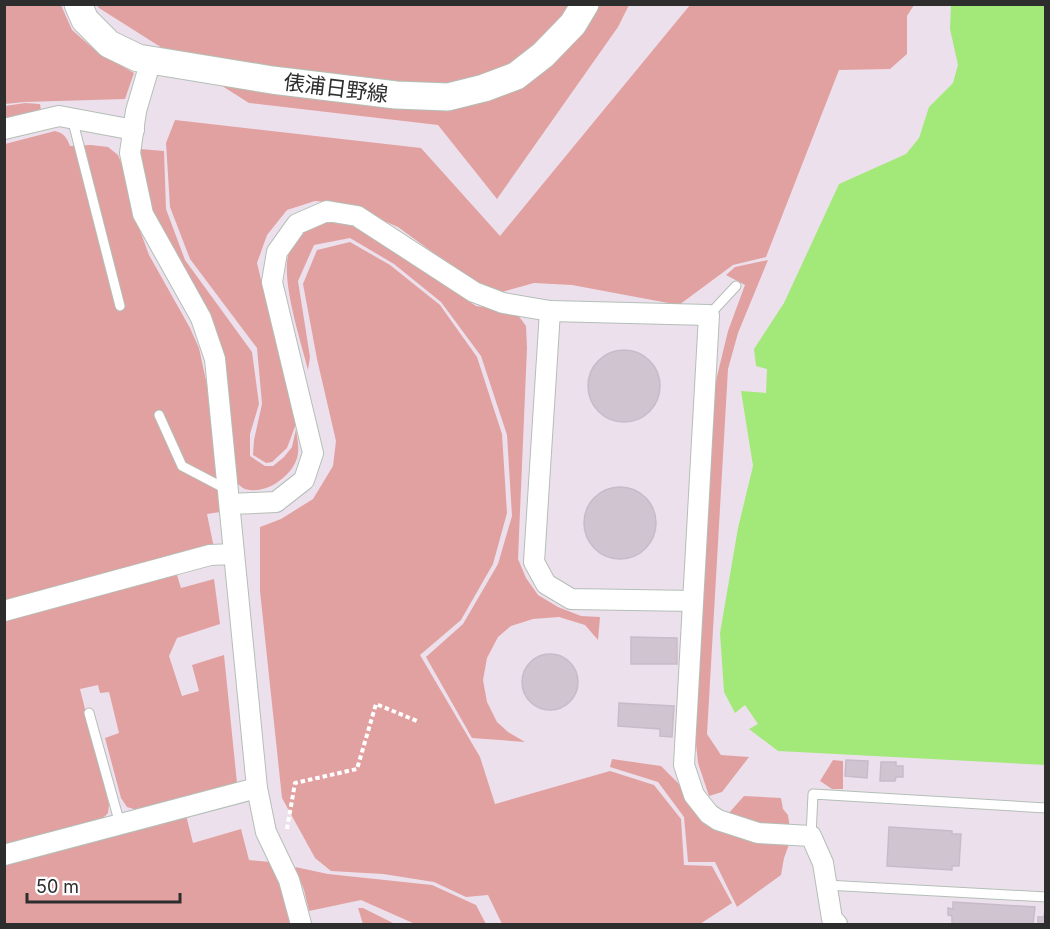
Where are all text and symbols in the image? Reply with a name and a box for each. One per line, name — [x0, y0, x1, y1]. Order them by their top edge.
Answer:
street label: 俵浦日野線 — [282, 69, 390, 107]
scale bar — [27, 866, 180, 904]
text: 50 m — [36, 876, 79, 897]

